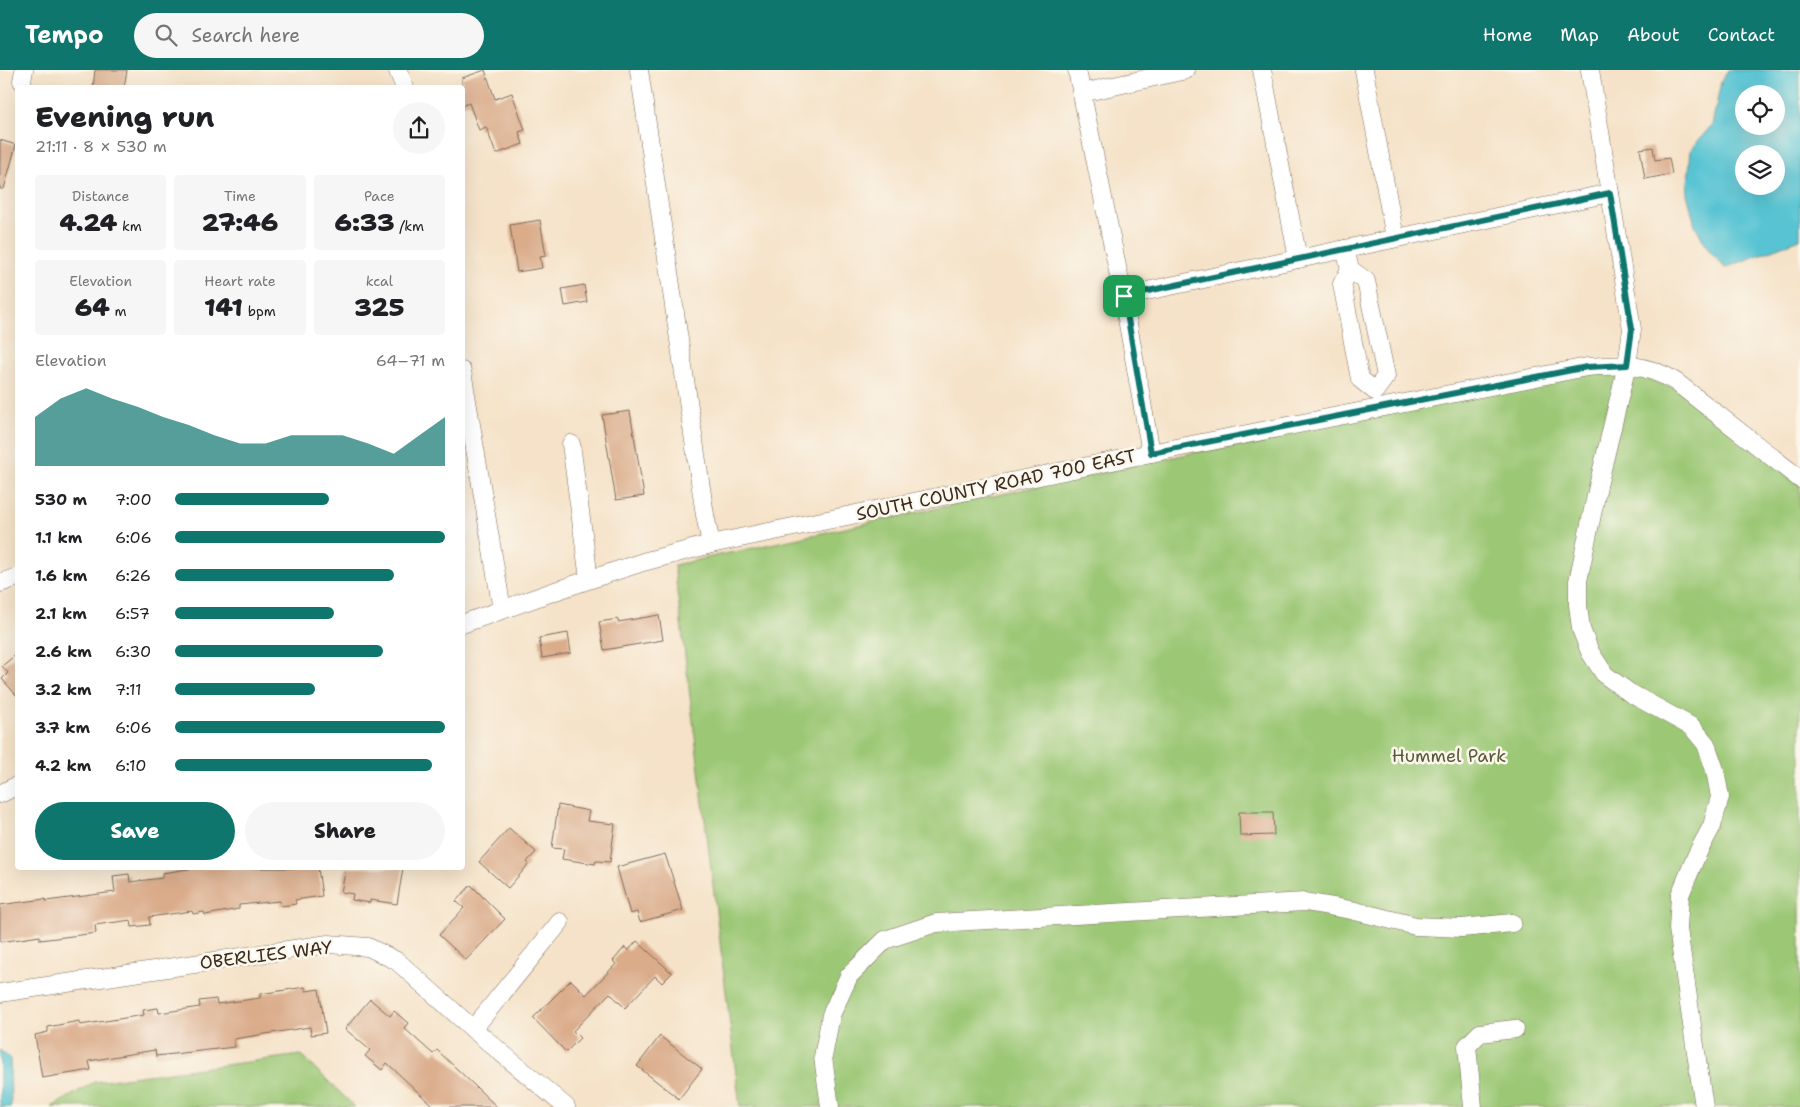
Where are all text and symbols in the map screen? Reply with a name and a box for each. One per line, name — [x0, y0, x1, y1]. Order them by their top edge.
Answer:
search box — [134, 13, 484, 58]
text: Tempo — [25, 19, 104, 51]
icon: search — [152, 21, 180, 49]
text: Search here — [192, 23, 300, 48]
text: Home — [1483, 23, 1532, 47]
text: Map — [1560, 23, 1599, 47]
text: About — [1627, 23, 1680, 47]
text: Contact — [1708, 23, 1775, 47]
map controls — [1735, 85, 1785, 195]
button: locate — [1735, 85, 1785, 135]
text: Evening run — [35, 98, 214, 136]
button: share — [393, 102, 445, 154]
text: 21:11 · 8 × 530 m — [35, 136, 167, 157]
button: layers — [1735, 145, 1785, 195]
text: Distance — [72, 187, 129, 205]
text: Time — [224, 187, 256, 205]
text: Pace — [364, 187, 395, 205]
text: 4.24 — [59, 205, 117, 239]
text: 27:46 — [202, 205, 278, 239]
text: 6:33 — [334, 205, 394, 239]
text: km — [117, 217, 142, 235]
text: /km — [394, 217, 424, 235]
text: Elevation — [69, 272, 132, 290]
text: Heart rate — [204, 272, 276, 290]
text: kcal — [366, 272, 393, 290]
pin — [1103, 275, 1145, 317]
icon: arrive — [1110, 282, 1138, 310]
text: 64 — [75, 290, 110, 324]
text: 141 — [204, 290, 243, 324]
text: 325 — [354, 290, 404, 324]
text: m — [110, 302, 127, 320]
text: bpm — [243, 302, 276, 320]
text: Elevation — [35, 350, 107, 371]
text: 64–71 m — [376, 350, 445, 371]
street label: SOUTH COUNTY ROAD 700 EAST — [854, 444, 1138, 526]
text: 530 m — [35, 489, 87, 510]
text: 7:00 — [115, 489, 152, 510]
text: 1.1 km — [35, 527, 82, 548]
text: 6:06 — [115, 527, 152, 548]
text: 1.6 km — [35, 565, 87, 586]
text: 6:26 — [115, 565, 151, 586]
text: 2.1 km — [35, 603, 87, 624]
text: 6:57 — [115, 603, 150, 624]
text: 2.6 km — [35, 641, 92, 662]
text: 6:30 — [115, 641, 151, 662]
text: 3.2 km — [35, 679, 92, 700]
text: 7:11 — [115, 679, 142, 700]
text: 3.7 km — [35, 717, 90, 738]
text: 6:06 — [115, 717, 152, 738]
park label: Hummel Park — [1392, 744, 1506, 768]
text: 4.2 km — [35, 755, 91, 776]
text: 6:10 — [115, 755, 146, 776]
button: Save — [35, 802, 235, 860]
button: Share — [245, 802, 445, 860]
street label: OBERLIES WAY — [198, 935, 334, 975]

